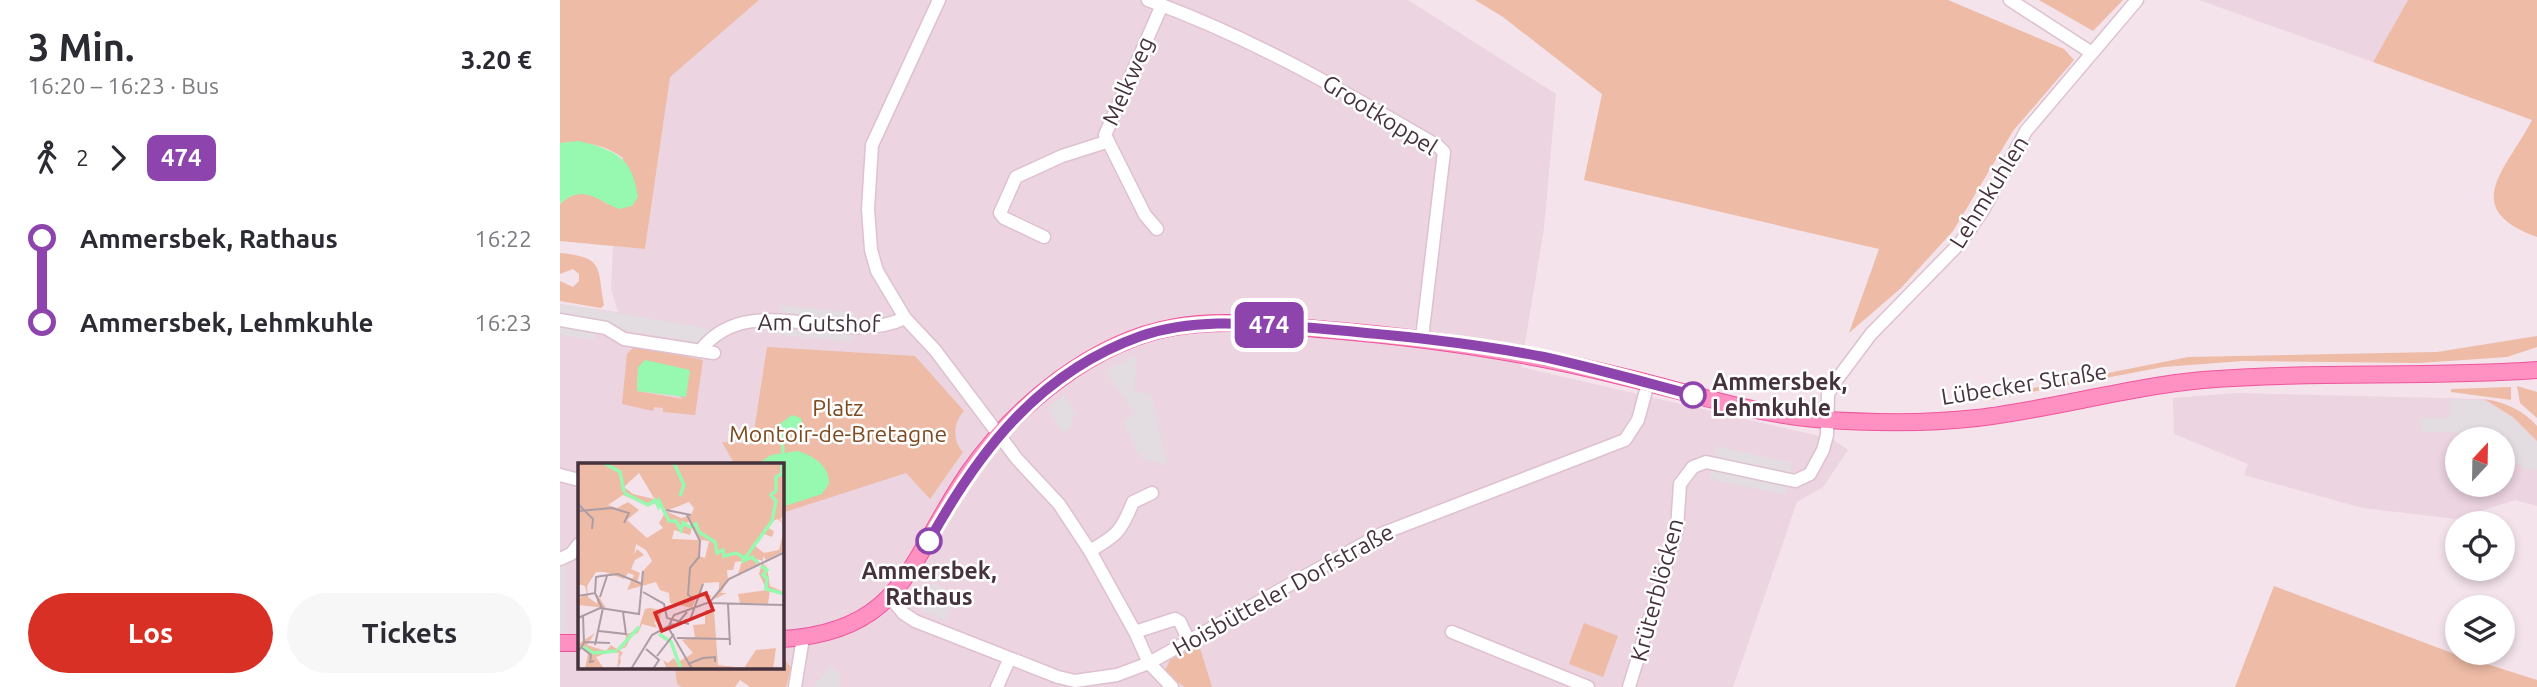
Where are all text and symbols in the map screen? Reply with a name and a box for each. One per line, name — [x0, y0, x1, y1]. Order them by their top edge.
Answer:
text: 3 Min. — [28, 26, 134, 68]
street label: Melkweg — [1097, 33, 1158, 129]
text: 3.20 € — [461, 45, 532, 74]
street label: Grootkoppel — [1318, 69, 1442, 160]
text: 16:20 – 16:23 · Bus — [28, 73, 219, 98]
street label: Lehmkuhlen — [1944, 131, 2033, 252]
icon: walk — [28, 139, 66, 177]
icon: forward — [99, 139, 137, 177]
text: 474 — [161, 144, 202, 171]
text: 2 — [76, 145, 89, 170]
text: Ammersbek, Rathaus — [80, 224, 338, 253]
text: 16:22 — [474, 226, 532, 251]
line badge: 474 — [1229, 302, 1309, 348]
text: Ammersbek, Lehmkuhle — [80, 308, 374, 337]
street label: Am Gutshof — [757, 309, 881, 336]
text: 16:23 — [474, 310, 532, 335]
text: 474 — [1249, 311, 1289, 338]
street label: Lübecker Straße — [1939, 358, 2109, 409]
place label: Ammersbek, Lehmkuhle — [1712, 369, 1847, 420]
marker: Ammersbek, Lehmkuhle — [1680, 382, 1706, 408]
park label: Platz Montoir-de-Bretagne — [729, 395, 947, 446]
north arrow — [2445, 427, 2515, 497]
map controls — [2445, 427, 2515, 665]
inset map — [578, 463, 784, 670]
button: locate — [2445, 511, 2515, 581]
street label: Krüterblöcken — [1625, 516, 1688, 664]
street label: Hoisbütteler Dorfstraße — [1168, 518, 1397, 661]
marker: Ammersbek, Rathaus — [916, 528, 942, 554]
place label: Ammersbek, Rathaus — [861, 558, 997, 609]
button: Los — [28, 593, 273, 673]
button: Tickets — [287, 593, 532, 673]
button: layers — [2445, 595, 2515, 665]

